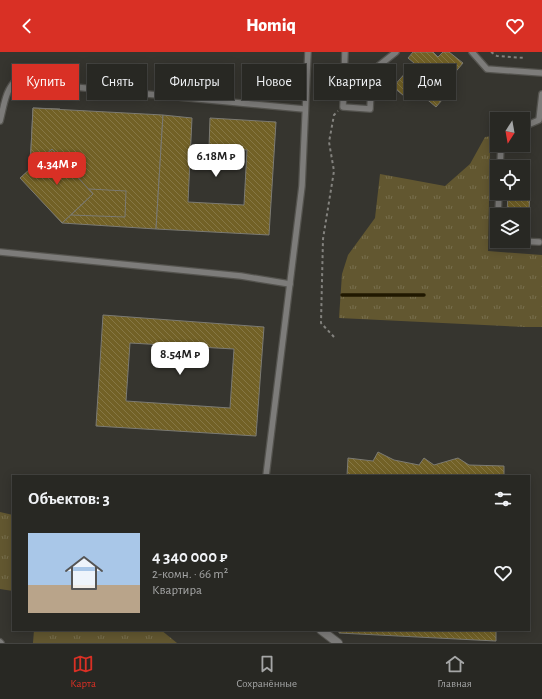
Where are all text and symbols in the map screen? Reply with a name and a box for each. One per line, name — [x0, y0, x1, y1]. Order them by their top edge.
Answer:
icon: back — [16, 15, 38, 37]
icon: heart — [504, 15, 526, 37]
text: Homiq — [246, 17, 296, 35]
chip: Купить — [12, 64, 79, 100]
chip: Снять — [87, 64, 147, 100]
chip: Фильтры — [155, 64, 234, 100]
chip: Новое — [242, 64, 306, 100]
chip: Квартира — [314, 64, 396, 100]
chip: Дом — [404, 64, 456, 100]
north arrow — [490, 112, 530, 152]
map controls — [490, 112, 530, 248]
pin: 6.18M ₽ — [179, 144, 253, 178]
text: 6.18M ₽ — [197, 150, 235, 163]
pin: 4.34M ₽ — [20, 152, 94, 186]
text: 4.34M ₽ — [37, 158, 77, 171]
button: locate — [490, 160, 530, 200]
button: layers — [490, 208, 530, 248]
pin: 8.54M ₽ — [143, 342, 217, 376]
text: 8.54M ₽ — [160, 348, 200, 361]
icon: filters — [492, 488, 514, 510]
text: Объектов: 3 — [28, 490, 110, 507]
text: 4 340 000 ₽ — [152, 548, 228, 565]
icon: home — [60, 549, 108, 597]
icon: heart — [492, 562, 514, 584]
text: 2-комн. · 66 m² — [152, 568, 228, 581]
text: Квартира — [152, 584, 202, 597]
tab: Карта — [70, 653, 96, 690]
tab: Сохранённые — [236, 653, 297, 690]
tab: Главная — [437, 653, 472, 690]

